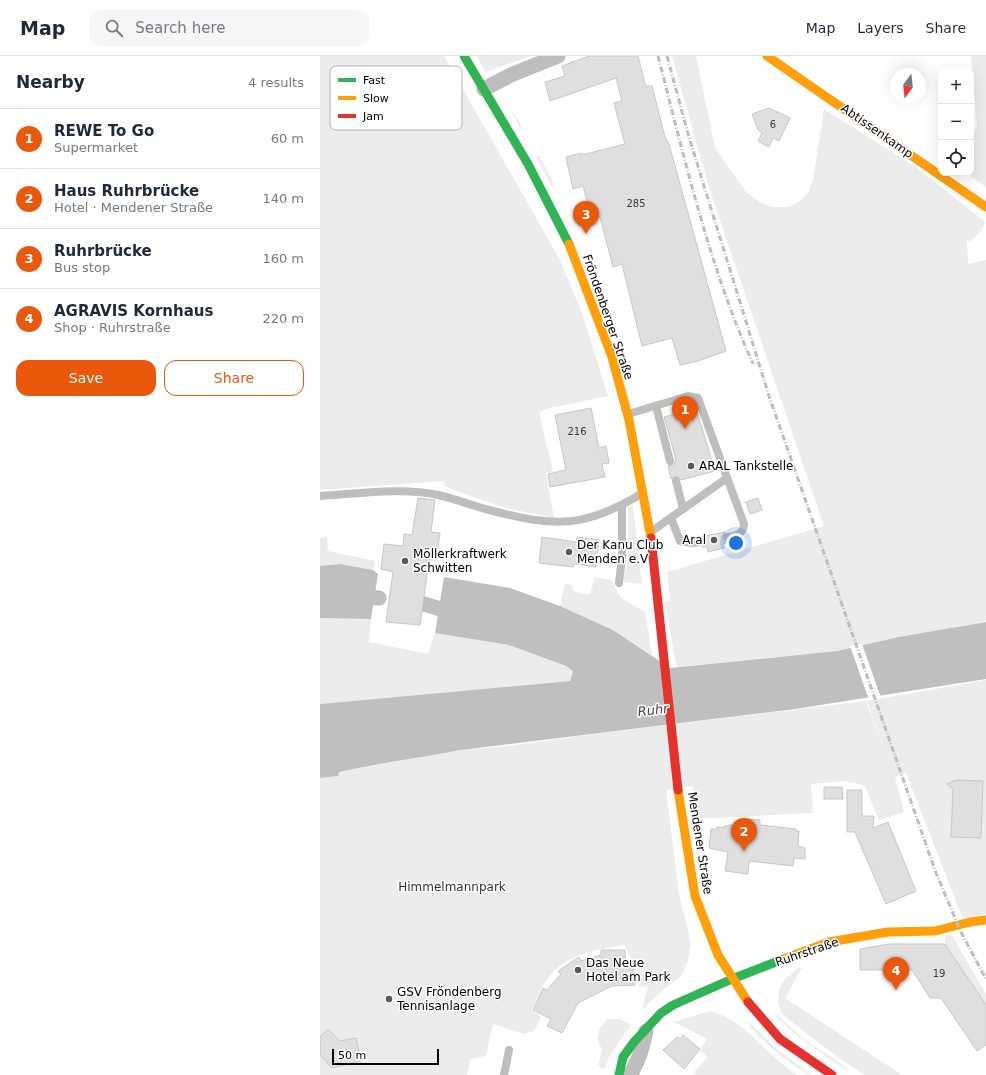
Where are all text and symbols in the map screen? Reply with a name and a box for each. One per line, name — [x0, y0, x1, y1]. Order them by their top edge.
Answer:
search box — [89, 10, 369, 46]
text: Map — [20, 17, 65, 39]
icon: search — [103, 17, 125, 39]
text: Search here — [135, 19, 225, 37]
text: Map — [806, 20, 835, 36]
text: Layers — [857, 20, 904, 36]
text: Share — [926, 20, 966, 36]
legend — [330, 66, 462, 130]
north arrow — [890, 68, 926, 104]
map controls — [938, 68, 974, 176]
button: + — [938, 68, 974, 104]
text: Nearby — [16, 72, 85, 92]
text: Fast — [363, 74, 386, 87]
text: 4 results — [248, 75, 304, 90]
text: Slow — [363, 92, 389, 105]
street label: Abtissenkamp — [838, 101, 916, 161]
button: − — [938, 104, 974, 140]
text: Jam — [362, 110, 384, 123]
house number: 6 — [770, 119, 776, 130]
text: REWE To Go — [54, 122, 154, 140]
text: 1 — [24, 131, 34, 146]
text: 60 m — [271, 131, 304, 146]
text: Supermarket — [54, 140, 138, 155]
button: locate — [938, 140, 974, 176]
text: Haus Ruhrbrücke — [54, 182, 199, 200]
text: 2 — [24, 191, 34, 206]
text: 140 m — [262, 191, 304, 206]
house number: 285 — [626, 198, 646, 209]
text: Hotel · Mendener Straße — [54, 200, 213, 215]
pin: 3 — [573, 201, 599, 234]
text: Ruhrbrücke — [54, 242, 152, 260]
text: 3 — [24, 251, 34, 266]
text: 160 m — [262, 251, 304, 266]
street label: Fröndenberger Straße — [580, 253, 636, 381]
text: Bus stop — [54, 260, 110, 275]
text: AGRAVIS Kornhaus — [54, 302, 213, 320]
text: 4 — [24, 311, 34, 326]
text: 220 m — [262, 311, 304, 326]
text: Shop · Ruhrstraße — [54, 320, 171, 335]
button: Save — [16, 360, 156, 396]
button: Share — [164, 360, 304, 396]
pin: 1 — [672, 396, 698, 429]
house number: 216 — [567, 426, 587, 437]
place label: ARAL Tankstelle — [699, 459, 793, 473]
marker: ARAL Tankstelle — [686, 461, 696, 471]
place label: Aral — [682, 533, 706, 547]
your location — [726, 533, 746, 553]
marker: Aral — [709, 535, 719, 545]
place label: Der Kanu Club Menden e.V — [577, 538, 663, 566]
place label: Möllerkraftwerk Schwitten — [413, 547, 507, 575]
marker: Der Kanu Club Menden e.V — [564, 547, 574, 557]
marker: Möllerkraftwerk Schwitten — [400, 556, 410, 566]
water label: Ruhr — [637, 700, 671, 719]
street label: Mendener Straße — [685, 791, 715, 895]
pin: 2 — [731, 818, 757, 851]
park label: Himmelmannpark — [398, 880, 506, 894]
street label: Ruhrstraße — [773, 935, 841, 969]
place label: Das Neue Hotel am Park — [586, 956, 670, 984]
pin: 4 — [883, 957, 909, 990]
marker: Das Neue Hotel am Park — [573, 965, 583, 975]
house number: 19 — [933, 968, 945, 979]
place label: GSV Fröndenberg Tennisanlage — [396, 985, 502, 1013]
marker: GSV Fröndenberg Tennisanlage — [384, 994, 394, 1004]
scale bar — [332, 1047, 439, 1066]
text: 50 m — [338, 1049, 366, 1062]

